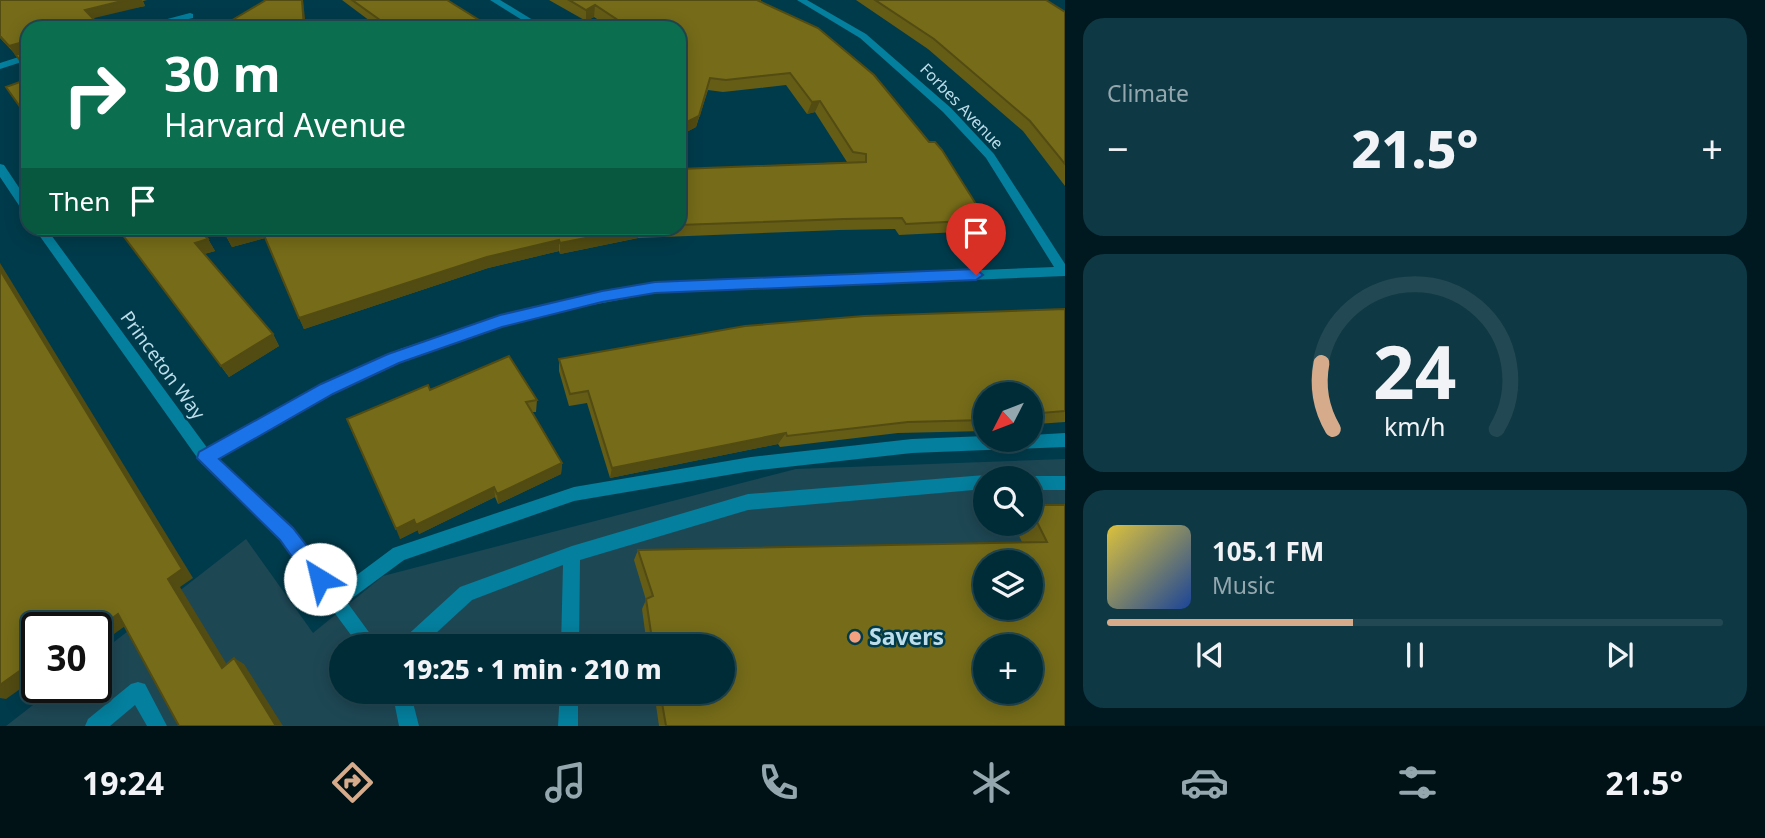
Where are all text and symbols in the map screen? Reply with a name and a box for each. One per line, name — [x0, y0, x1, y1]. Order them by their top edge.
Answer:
text: 30 m — [164, 40, 281, 106]
icon: right — [49, 49, 140, 140]
street label: Forbes Avenue — [915, 58, 1009, 154]
text: Climate — [1107, 77, 1189, 109]
text: Harvard Avenue — [164, 103, 406, 146]
text: 21.5° — [1352, 112, 1478, 183]
text: − — [1107, 122, 1129, 174]
text: + — [1701, 122, 1723, 174]
icon: arrive — [124, 182, 162, 220]
text: Then — [49, 183, 110, 219]
pin — [946, 203, 1006, 275]
icon: arrive — [957, 214, 995, 252]
street label: Princeton Way — [115, 305, 211, 425]
text: 24 — [1373, 321, 1457, 420]
north arrow — [973, 382, 1043, 452]
map controls — [973, 382, 1043, 704]
text: km/h — [1384, 409, 1446, 443]
button: search — [973, 466, 1043, 536]
text: 105.1 FM — [1212, 533, 1324, 569]
position arrow — [283, 542, 357, 616]
button: layers — [973, 550, 1043, 620]
text: Music — [1212, 569, 1275, 601]
speed limit sign: 30 — [21, 612, 112, 703]
place label: Savers — [869, 620, 944, 652]
marker: Savers — [847, 629, 863, 645]
button: + — [973, 634, 1043, 704]
icon: previous — [1191, 636, 1229, 674]
icon: pause — [1396, 636, 1434, 674]
icon: next — [1601, 636, 1639, 674]
text: 19:25 · 1 min · 210 m — [402, 651, 662, 687]
icon: directions — [328, 758, 377, 807]
icon: music — [541, 758, 590, 807]
icon: phone — [754, 758, 803, 807]
icon: climate — [967, 758, 1016, 807]
icon: car — [1180, 758, 1229, 807]
icon: filters — [1393, 758, 1442, 807]
text: 19:24 — [82, 761, 164, 804]
text: 21.5° — [1606, 761, 1683, 804]

